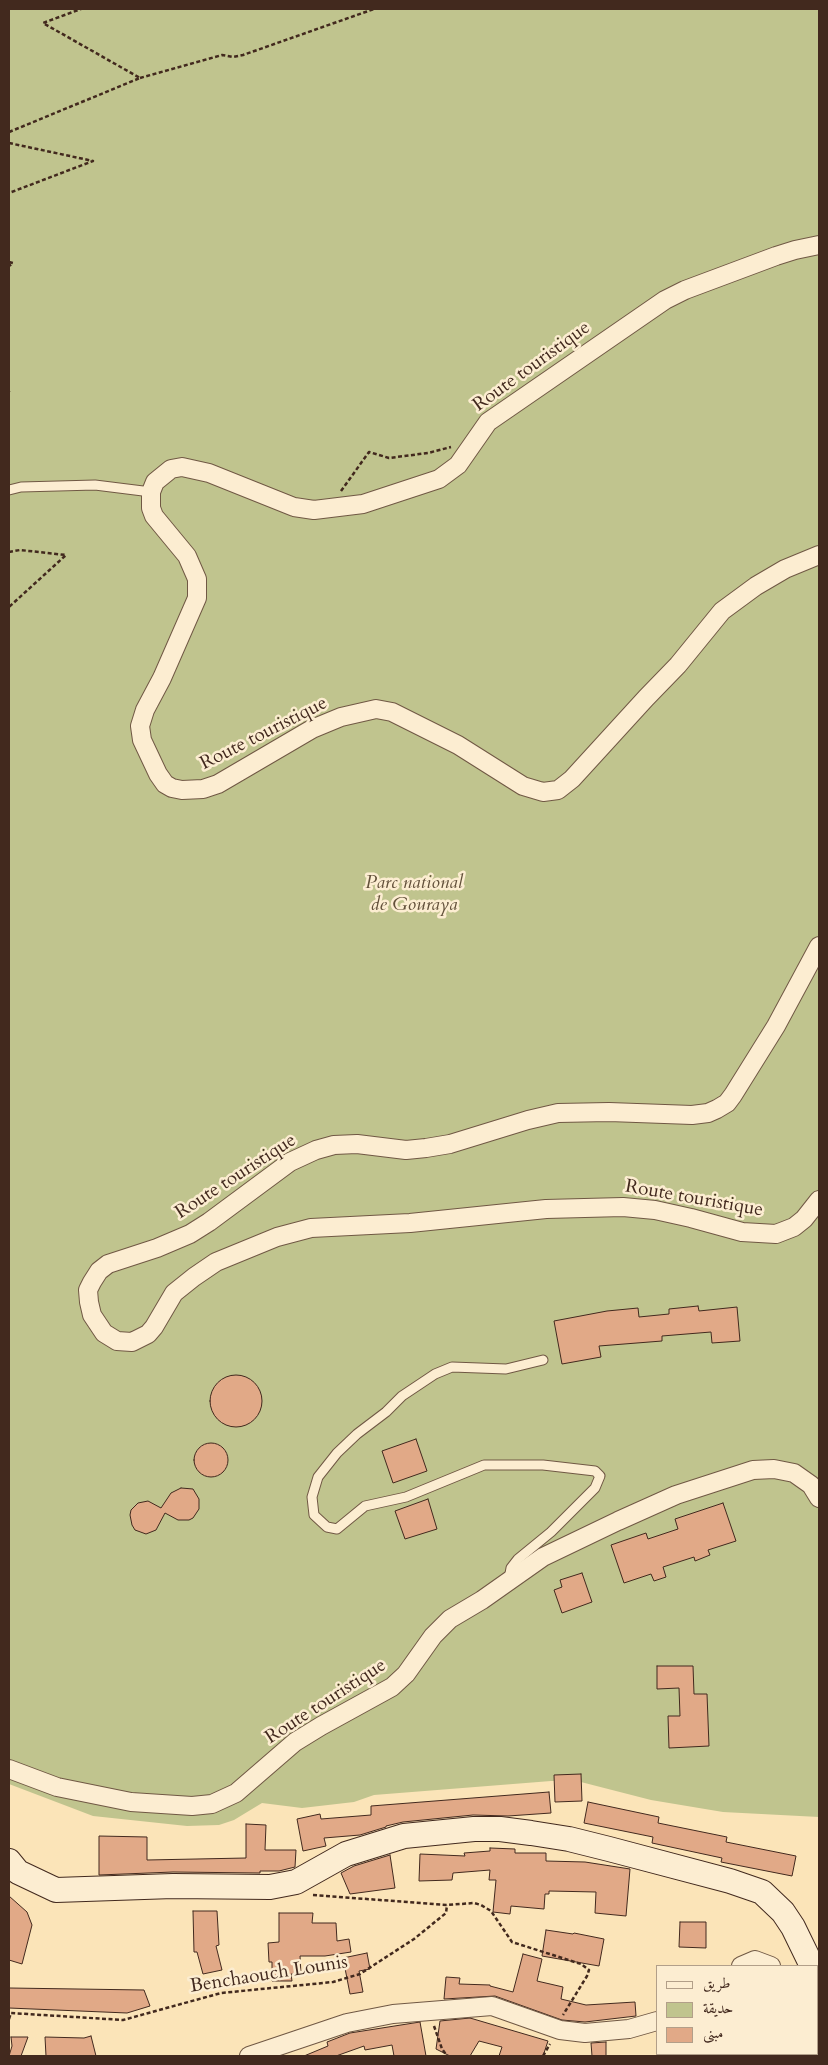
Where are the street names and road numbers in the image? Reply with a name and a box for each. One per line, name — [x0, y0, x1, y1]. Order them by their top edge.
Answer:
street label: Route touristique — [469, 317, 595, 417]
street label: Route touristique — [197, 692, 331, 776]
street label: Route touristique — [171, 1129, 301, 1225]
street label: Route touristique — [623, 1176, 765, 1222]
street label: Route touristique — [261, 1654, 391, 1750]
street label: Benchaouch Lounis — [189, 1951, 349, 1999]

